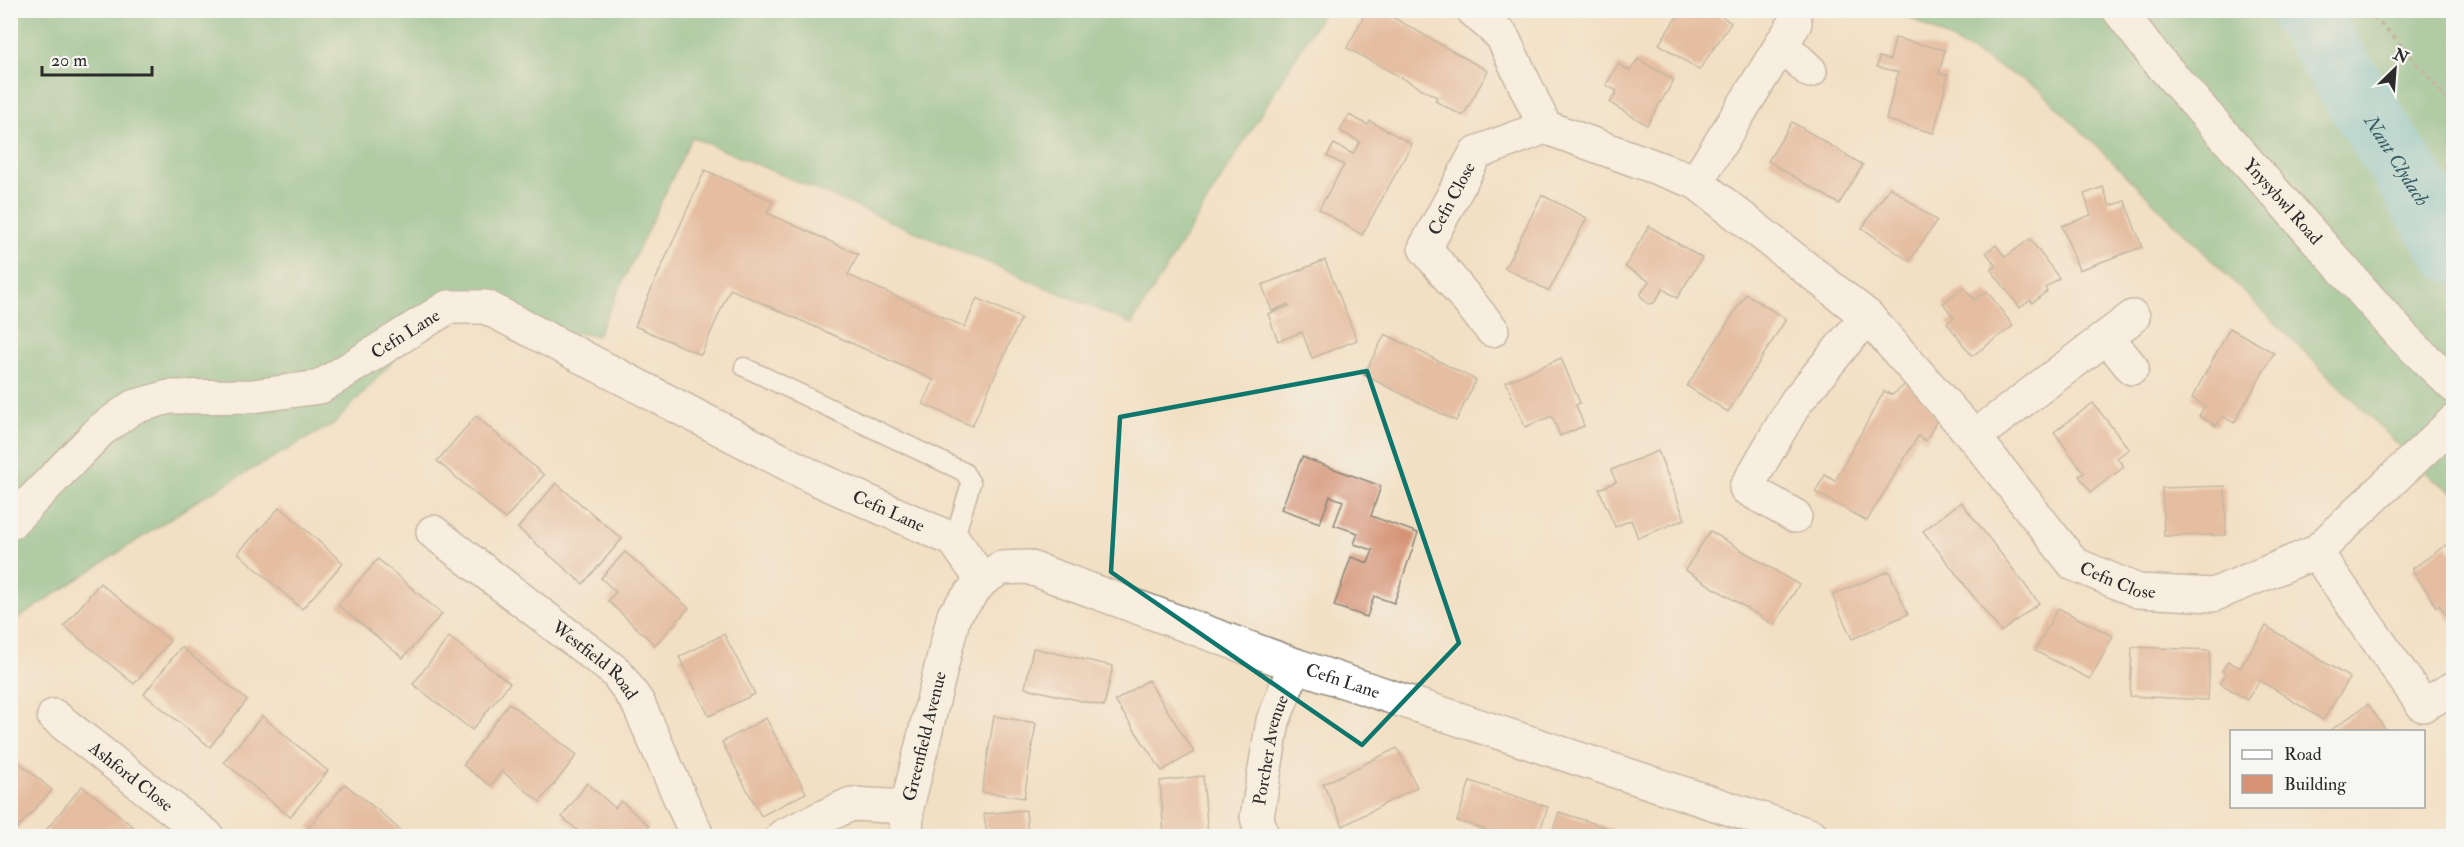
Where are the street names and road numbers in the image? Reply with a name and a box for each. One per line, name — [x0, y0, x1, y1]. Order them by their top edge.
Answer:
street label: Ynysybwl Road — [2238, 154, 2327, 250]
street label: Cefn Close — [1423, 158, 1481, 239]
street label: Cefn Lane — [367, 304, 445, 364]
street label: Cefn Lane — [849, 485, 929, 538]
street label: Cefn Close — [2076, 557, 2157, 604]
street label: Westfield Road — [546, 615, 643, 704]
street label: Cefn Lane — [1303, 658, 1383, 704]
street label: Greenfield Avenue — [898, 669, 952, 804]
street label: Porcher Avenue — [1248, 691, 1294, 807]
street label: Ashford Close — [83, 736, 178, 817]

